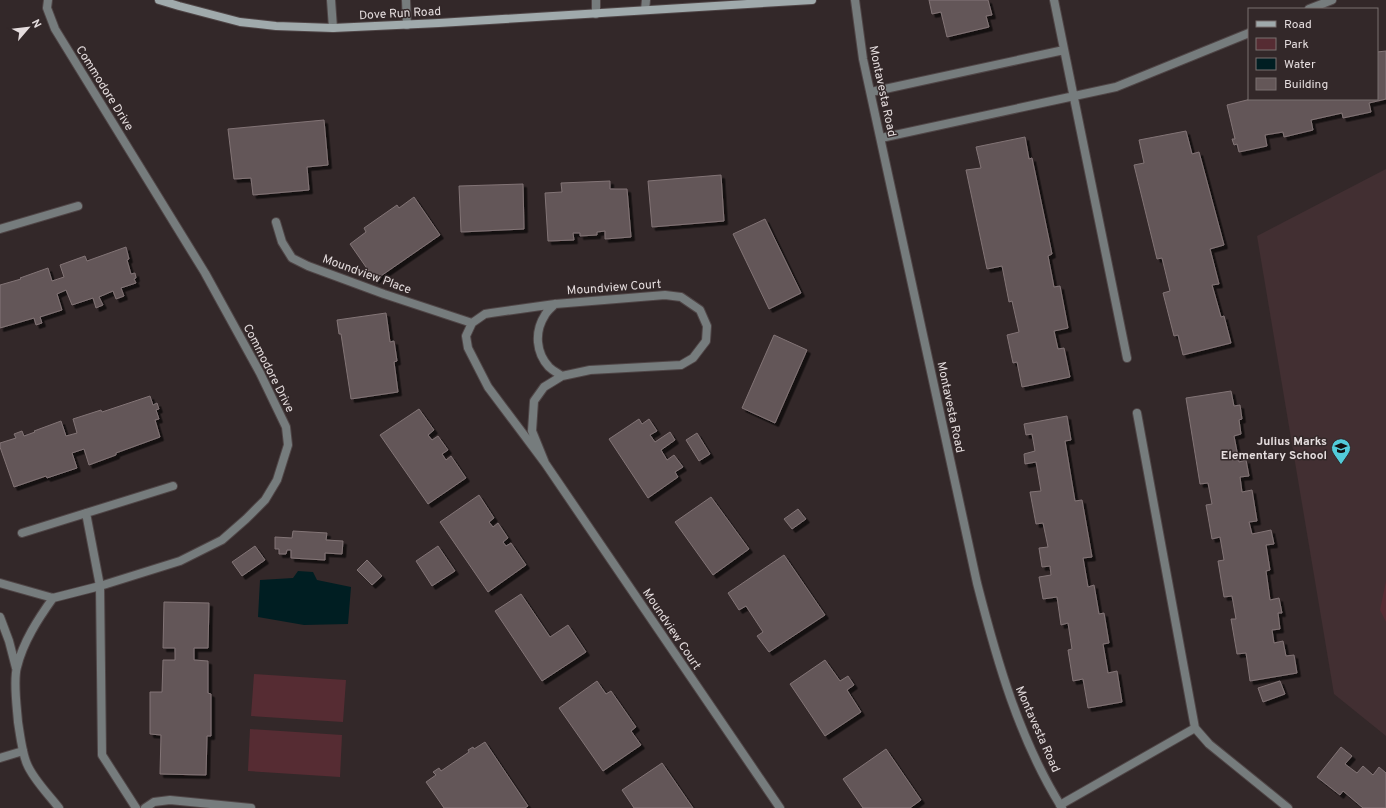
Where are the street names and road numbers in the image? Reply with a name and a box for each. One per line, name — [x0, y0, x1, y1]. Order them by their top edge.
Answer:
street label: Dove Run Road — [359, 4, 441, 24]
street label: Commodore Drive — [72, 43, 137, 134]
street label: Montavesta Road — [865, 44, 900, 138]
street label: Moundview Place — [320, 251, 413, 298]
street label: Moundview Court — [566, 277, 662, 299]
street label: Commodore Drive — [239, 321, 297, 416]
street label: Montavesta Road — [933, 360, 968, 454]
street label: Moundview Court — [638, 586, 704, 673]
street label: Montavesta Road — [1011, 684, 1063, 775]

